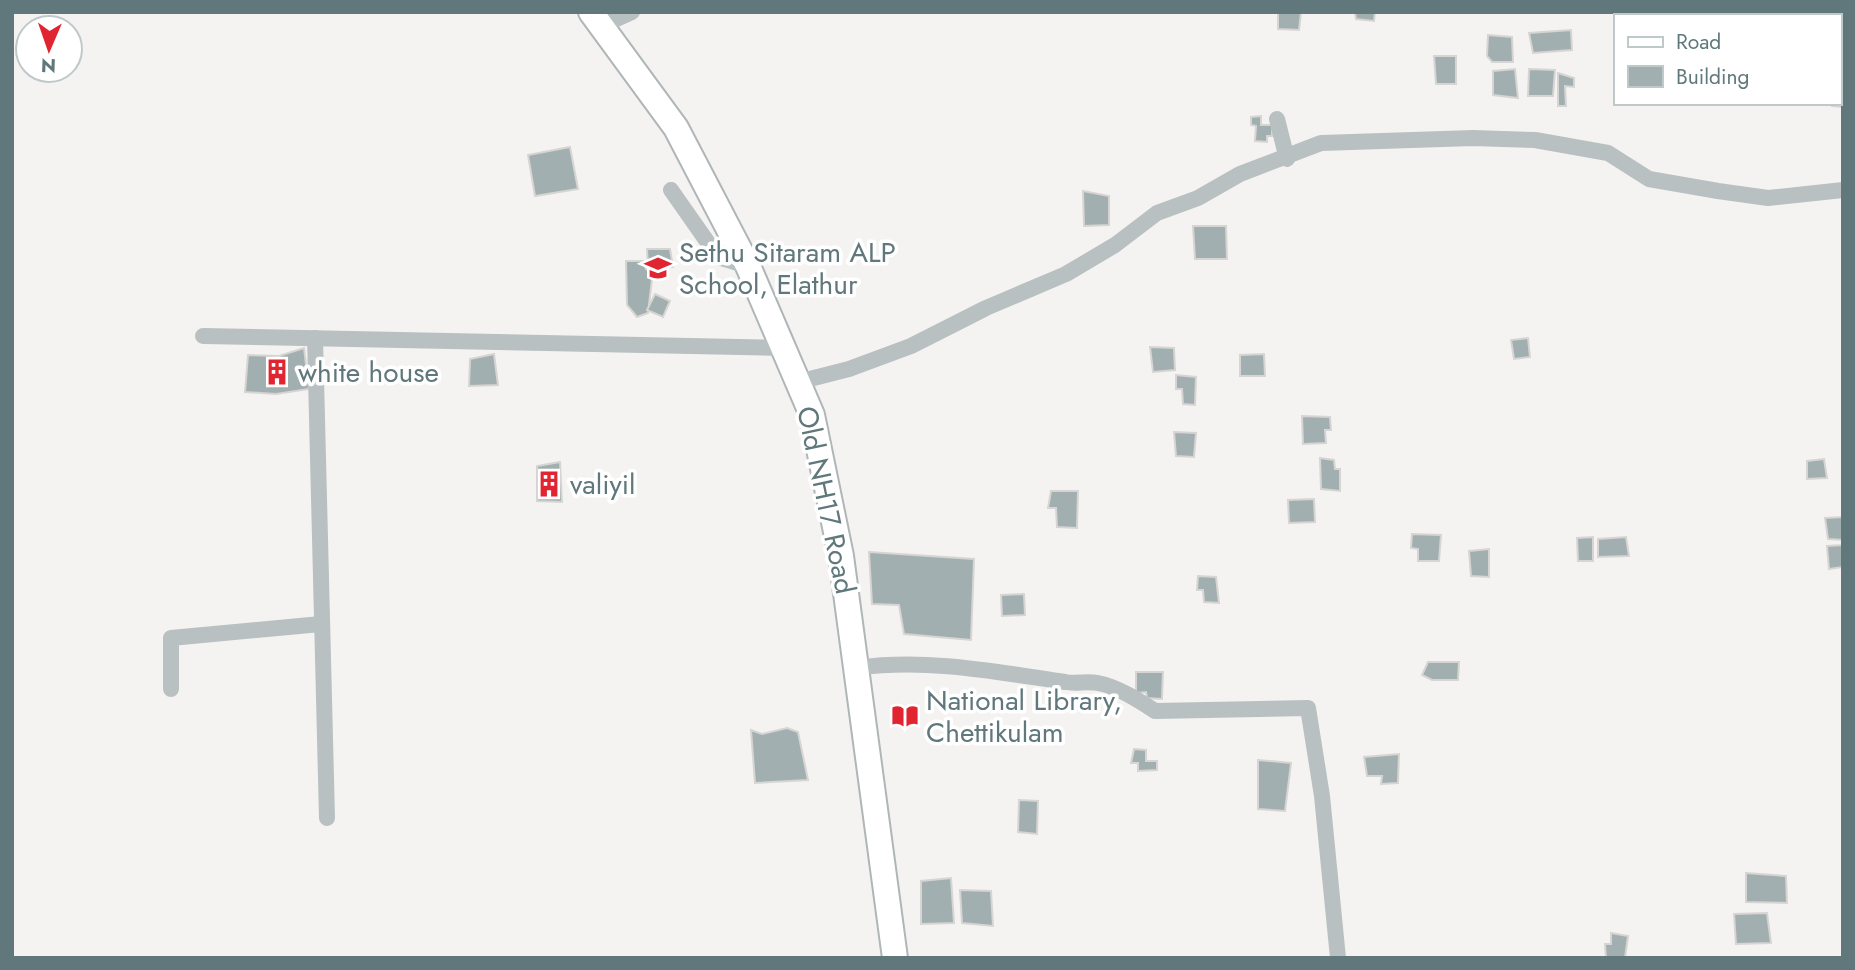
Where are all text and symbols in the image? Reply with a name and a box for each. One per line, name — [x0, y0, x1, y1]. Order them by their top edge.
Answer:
north arrow — [14, 14, 84, 84]
legend — [1614, 14, 1841, 105]
text: Road — [1676, 27, 1721, 57]
text: N — [40, 52, 56, 79]
text: Building — [1676, 62, 1749, 92]
place label: Sethu Sitaram ALP School, Elathur — [679, 232, 896, 305]
school or university icon: Sethu Sitaram ALP School, Elathur — [643, 253, 673, 283]
place label: white house — [298, 352, 439, 393]
building icon: white house — [262, 357, 292, 387]
street label: Old NH17 Road — [786, 402, 866, 598]
place label: valiyil — [570, 464, 636, 505]
building icon: valiyil — [534, 469, 564, 499]
place label: National Library, Chettikulam — [926, 680, 1122, 753]
library icon: National Library, Chettikulam — [890, 701, 920, 731]

